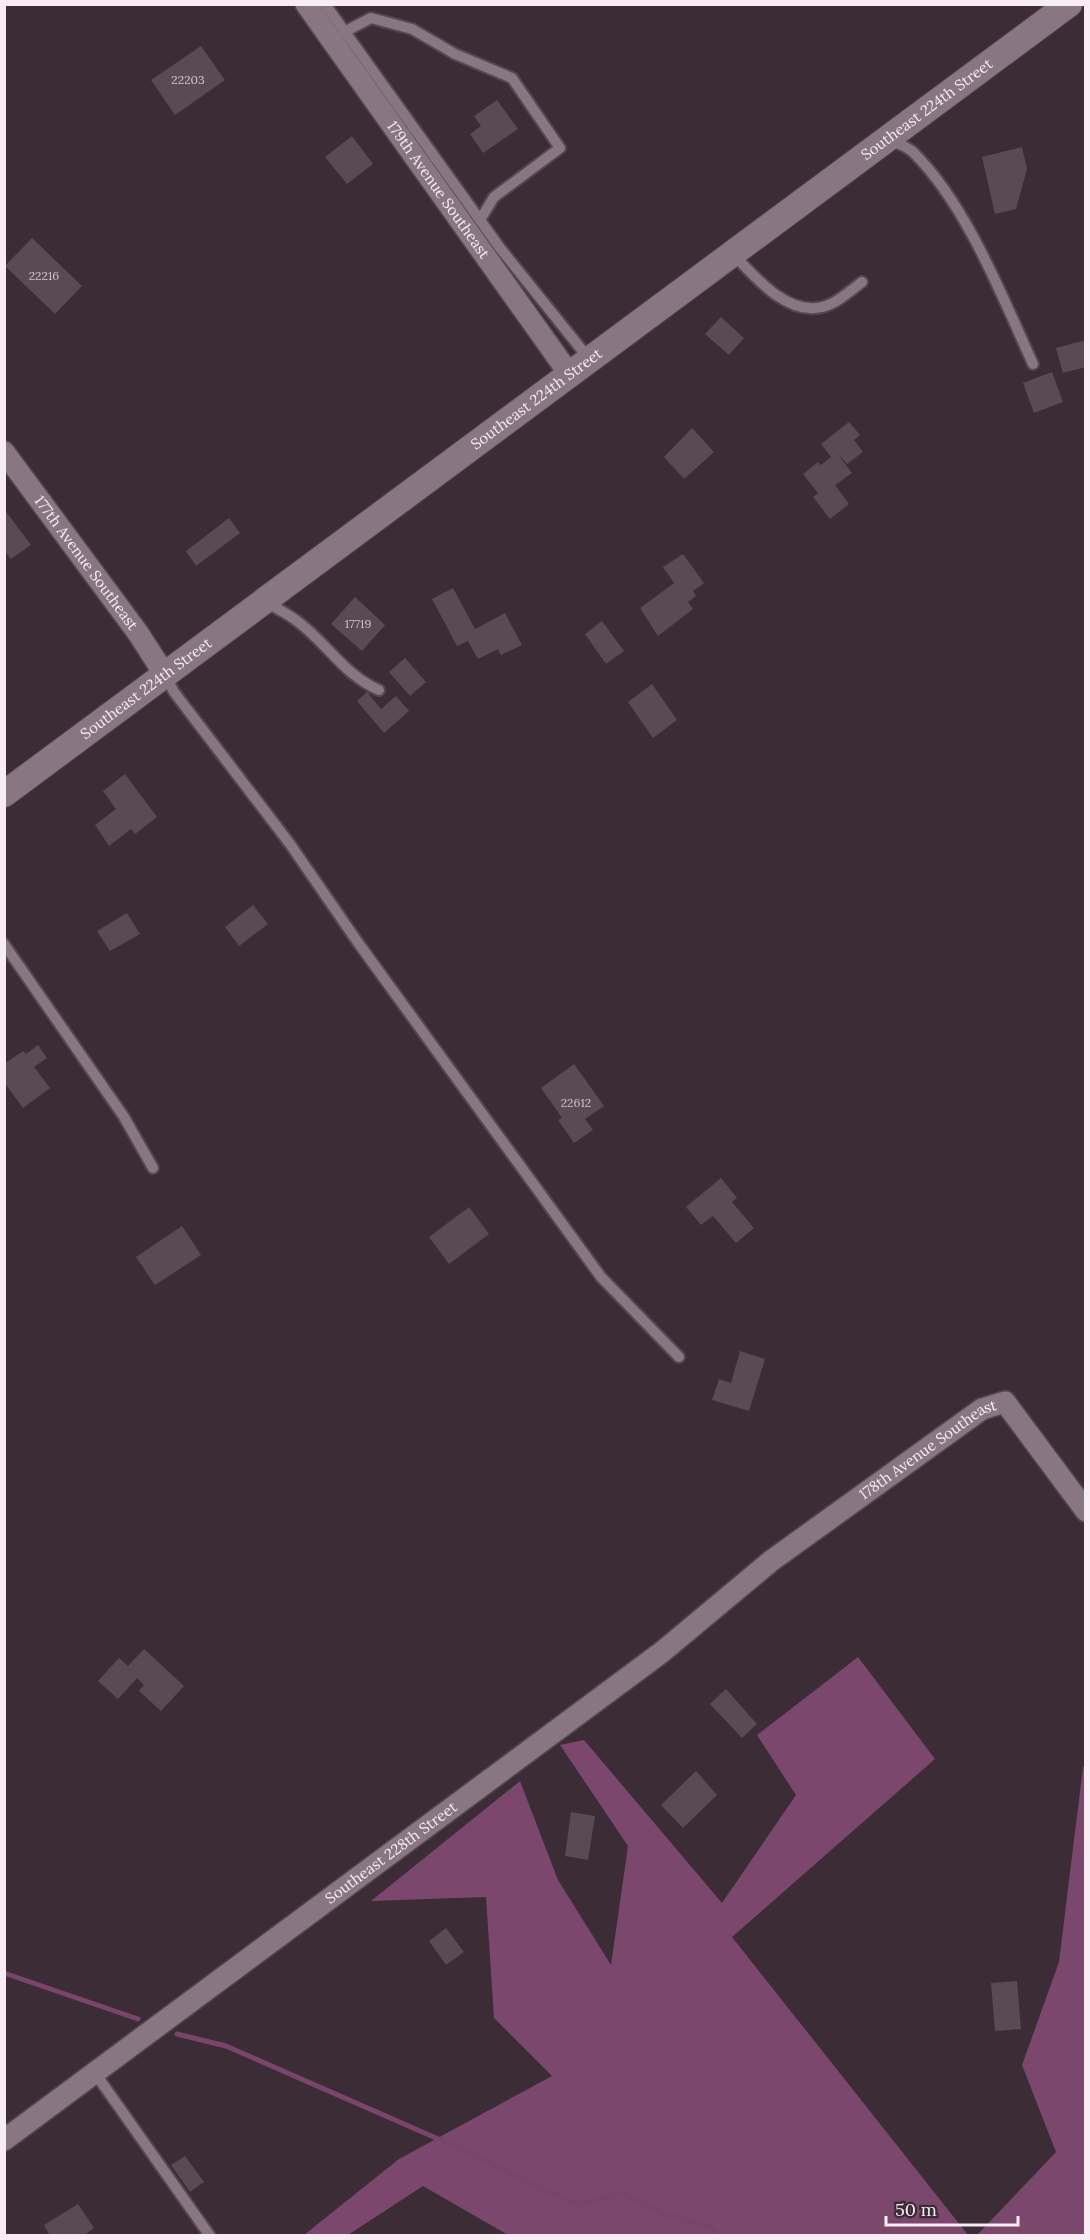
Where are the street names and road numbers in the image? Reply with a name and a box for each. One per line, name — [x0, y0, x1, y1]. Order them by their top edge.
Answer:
street label: Southeast 224th Street — [857, 54, 996, 164]
street label: 179th Avenue Southeast — [383, 117, 494, 262]
street label: Southeast 224th Street — [467, 344, 606, 454]
street label: 177th Avenue Southeast — [30, 492, 143, 634]
street label: Southeast 224th Street — [76, 633, 215, 743]
street label: 178th Avenue Southeast — [855, 1395, 999, 1504]
street label: Southeast 228th Street — [321, 1797, 461, 1908]

